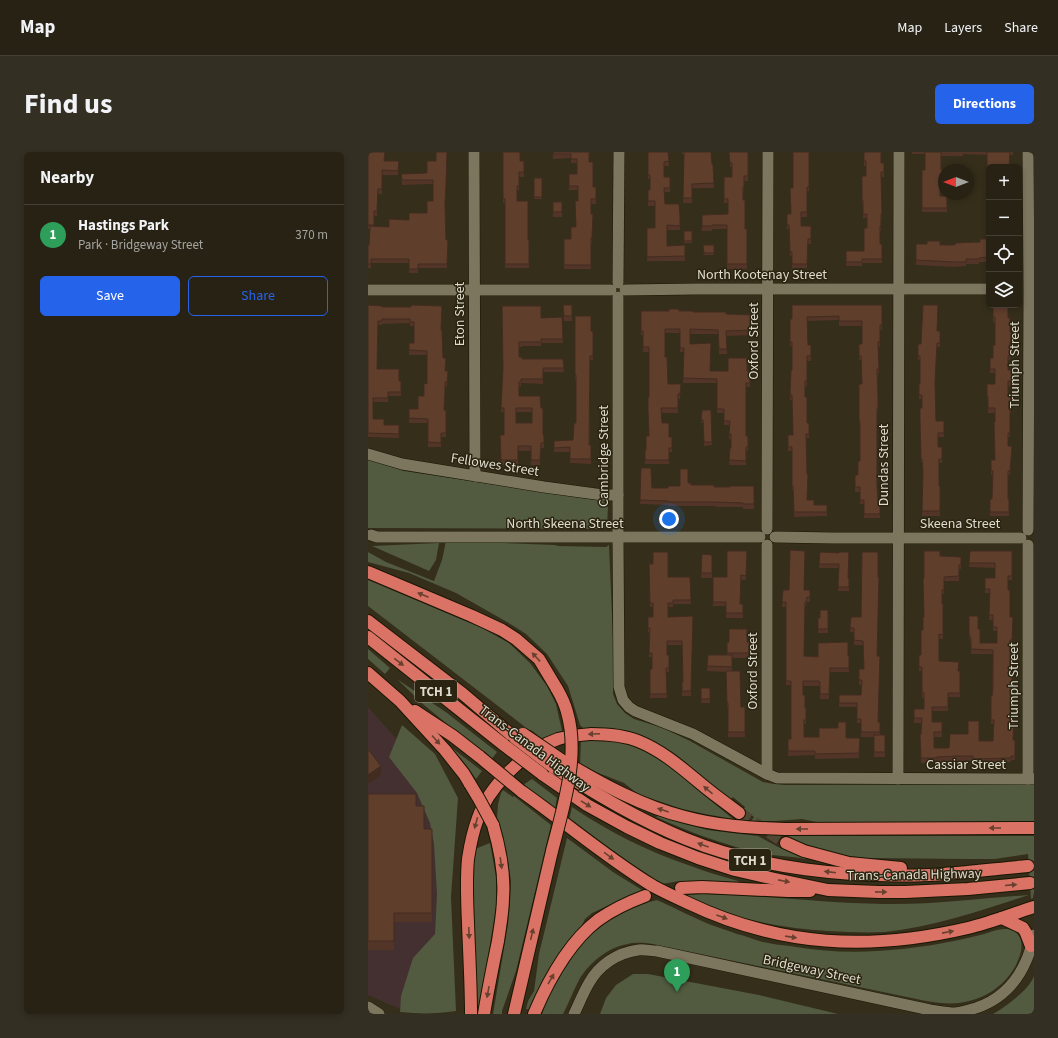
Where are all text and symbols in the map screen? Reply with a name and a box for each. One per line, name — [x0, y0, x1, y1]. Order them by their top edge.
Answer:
text: Map — [20, 14, 55, 41]
text: Map — [897, 18, 922, 38]
text: Layers — [944, 18, 982, 38]
text: Share — [1004, 18, 1038, 38]
text: Find us — [24, 84, 112, 124]
button: Directions — [935, 84, 1034, 124]
north arrow — [938, 164, 974, 200]
map controls — [986, 164, 1022, 308]
button: + — [986, 164, 1022, 200]
text: Nearby — [40, 166, 94, 190]
button: − — [986, 200, 1022, 236]
text: Hastings Park — [78, 215, 169, 236]
text: 1 — [50, 226, 56, 244]
text: 370 m — [295, 226, 328, 244]
text: Park · Bridgeway Street — [78, 236, 203, 254]
button: locate — [986, 236, 1022, 272]
street label: North Kootenay Street — [697, 265, 827, 285]
button: layers — [986, 272, 1022, 308]
button: Save — [40, 276, 180, 316]
button: Share — [188, 276, 328, 316]
street label: Eton Street — [450, 281, 470, 346]
street label: Oxford Street — [744, 302, 764, 380]
street label: Triumph Street — [1005, 321, 1025, 409]
street label: Cambridge Street — [594, 405, 614, 507]
street label: Dundas Street — [874, 424, 894, 506]
street label: Fellowes Street — [449, 448, 541, 482]
your location — [659, 509, 679, 529]
street label: North Skeena Street — [506, 514, 624, 534]
street label: Skeena Street — [920, 514, 1001, 534]
one-way arrow — [416, 592, 428, 598]
street label: Oxford Street — [743, 632, 763, 710]
street label: Triumph Street — [1004, 642, 1024, 730]
one-way arrow — [531, 652, 541, 662]
one-way arrow — [393, 657, 404, 666]
road number: TCH 1 — [415, 680, 457, 702]
street label: Trans-Canada Highway — [475, 700, 595, 798]
one-way arrow — [588, 731, 600, 738]
one-way arrow — [431, 736, 440, 745]
street label: Cassiar Street — [926, 755, 1006, 775]
one-way arrow — [703, 785, 713, 794]
one-way arrow — [580, 800, 592, 807]
one-way arrow — [657, 807, 669, 813]
one-way arrow — [473, 817, 479, 830]
one-way arrow — [988, 825, 1001, 831]
one-way arrow — [795, 826, 808, 832]
one-way arrow — [697, 842, 709, 848]
road number: TCH 1 — [729, 849, 771, 871]
one-way arrow — [603, 851, 614, 860]
one-way arrow — [498, 857, 504, 869]
street label: Trans-Canada Highway — [847, 864, 982, 886]
one-way arrow — [824, 869, 836, 875]
one-way arrow — [778, 878, 790, 884]
one-way arrow — [1005, 882, 1017, 888]
one-way arrow — [875, 889, 888, 895]
one-way arrow — [717, 915, 729, 921]
one-way arrow — [465, 927, 472, 939]
one-way arrow — [530, 928, 536, 941]
one-way arrow — [942, 929, 954, 935]
one-way arrow — [785, 934, 797, 940]
street label: Bridgeway Street — [761, 950, 863, 990]
pin: 1 — [664, 959, 690, 992]
one-way arrow — [547, 973, 554, 985]
one-way arrow — [485, 986, 491, 998]

